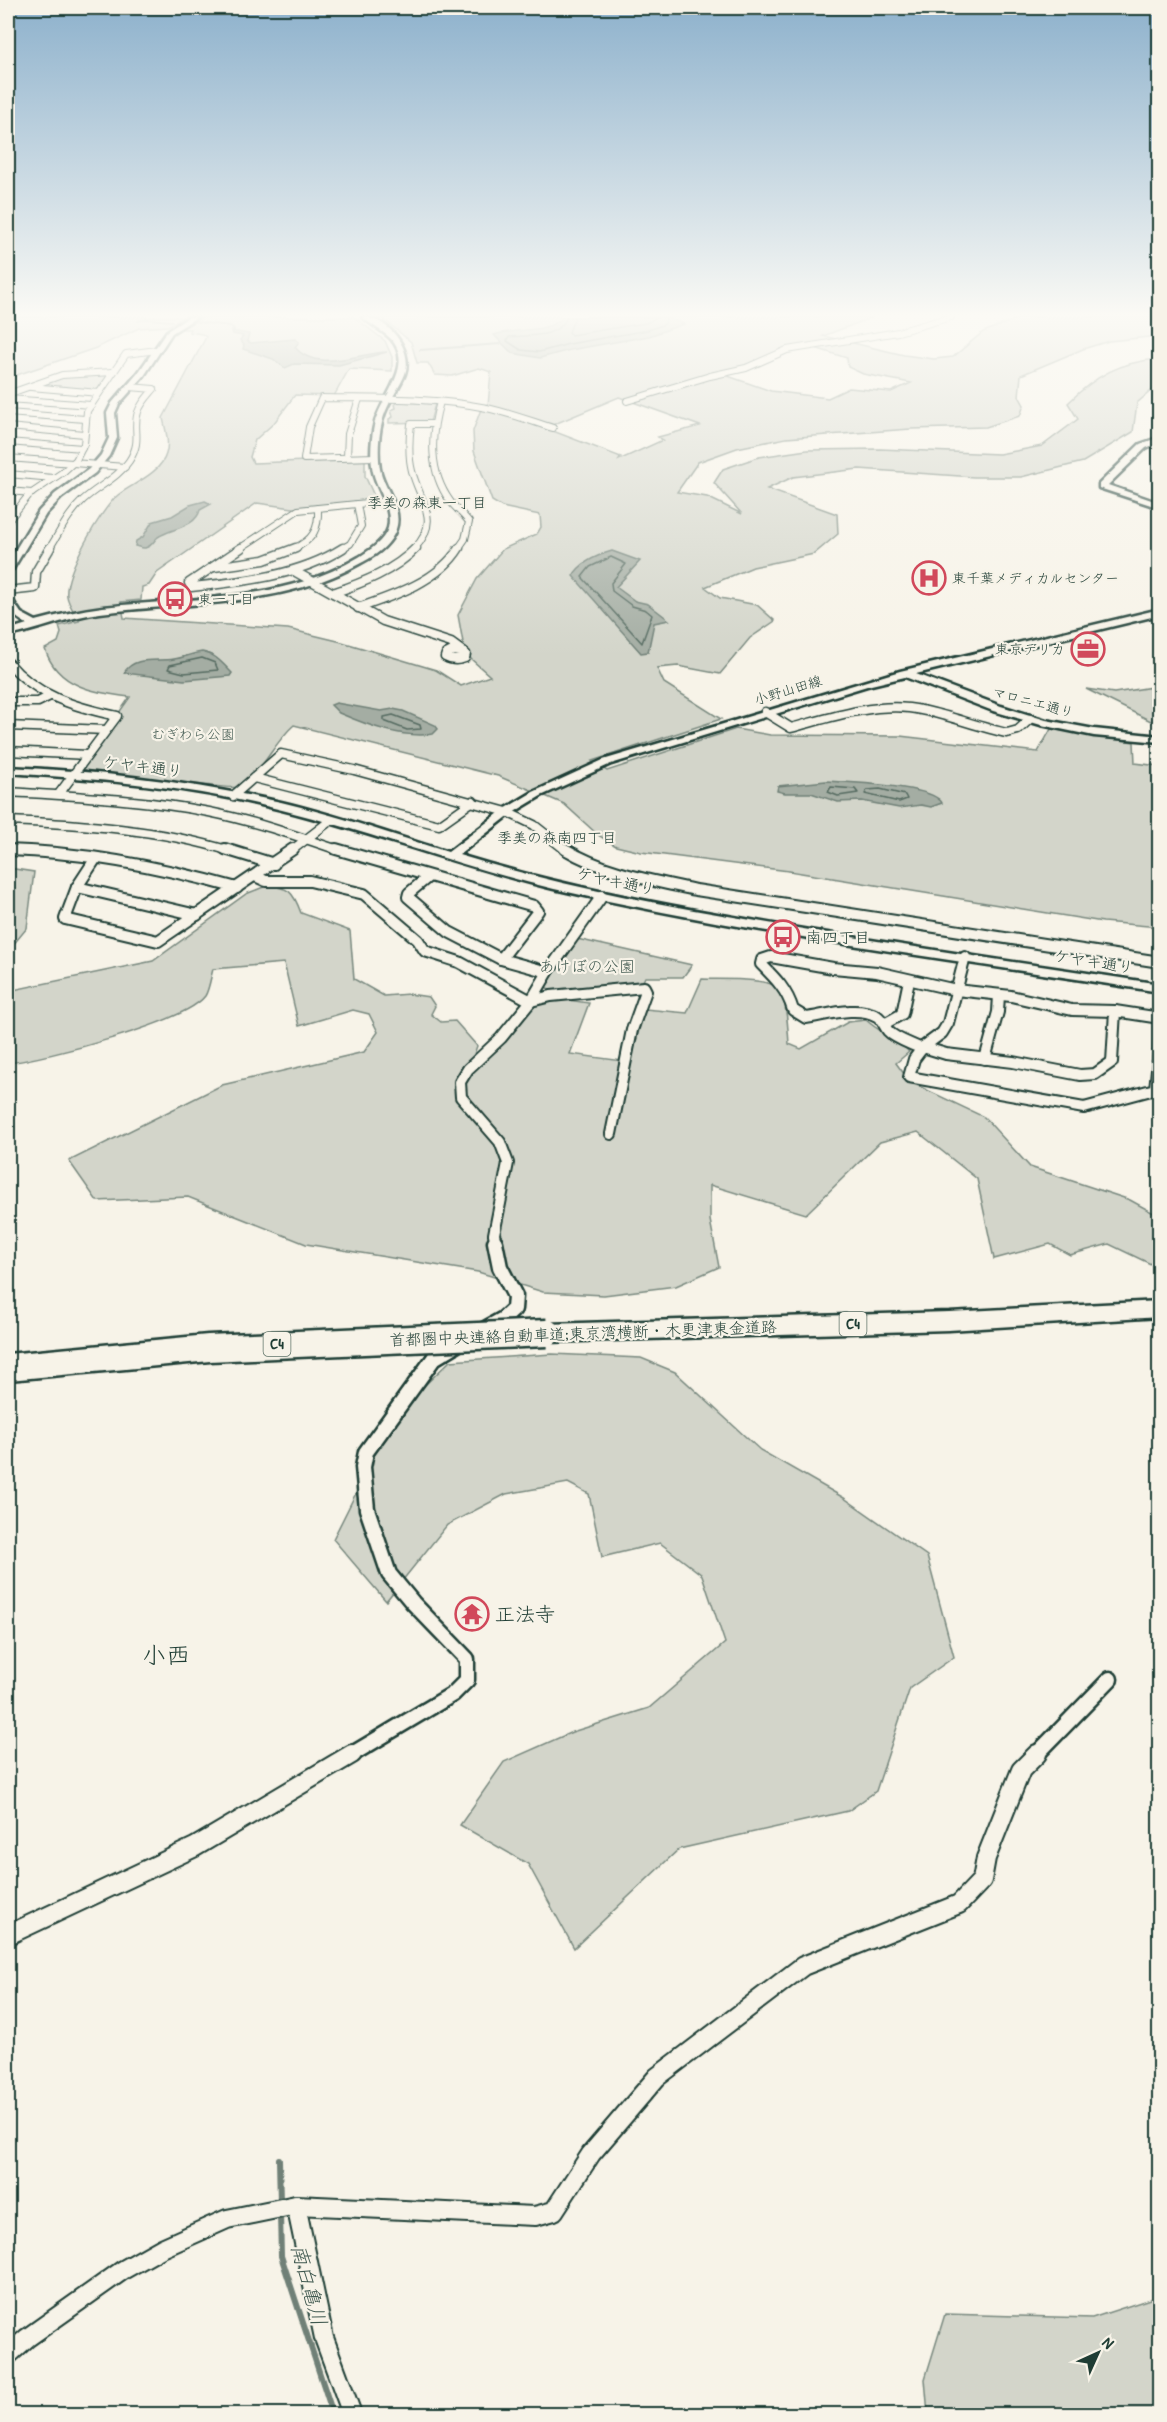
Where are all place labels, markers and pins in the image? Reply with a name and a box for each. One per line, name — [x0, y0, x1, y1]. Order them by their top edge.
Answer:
hospital icon: 東千葉メディカルセンター — [911, 560, 947, 596]
place label: 東千葉メディカルセンター — [952, 568, 1119, 587]
bus stop icon: 東一丁目 — [157, 581, 193, 617]
place label: 東一丁目 — [198, 589, 254, 608]
office icon: 東京デリカ — [1070, 631, 1106, 667]
place label: 東京デリカ — [995, 639, 1065, 658]
bus stop icon: 南四丁目 — [765, 919, 801, 955]
place label: 南四丁目 — [806, 926, 870, 948]
temple icon: 正法寺 — [454, 1596, 490, 1632]
place label: 正法寺 — [495, 1600, 555, 1627]

